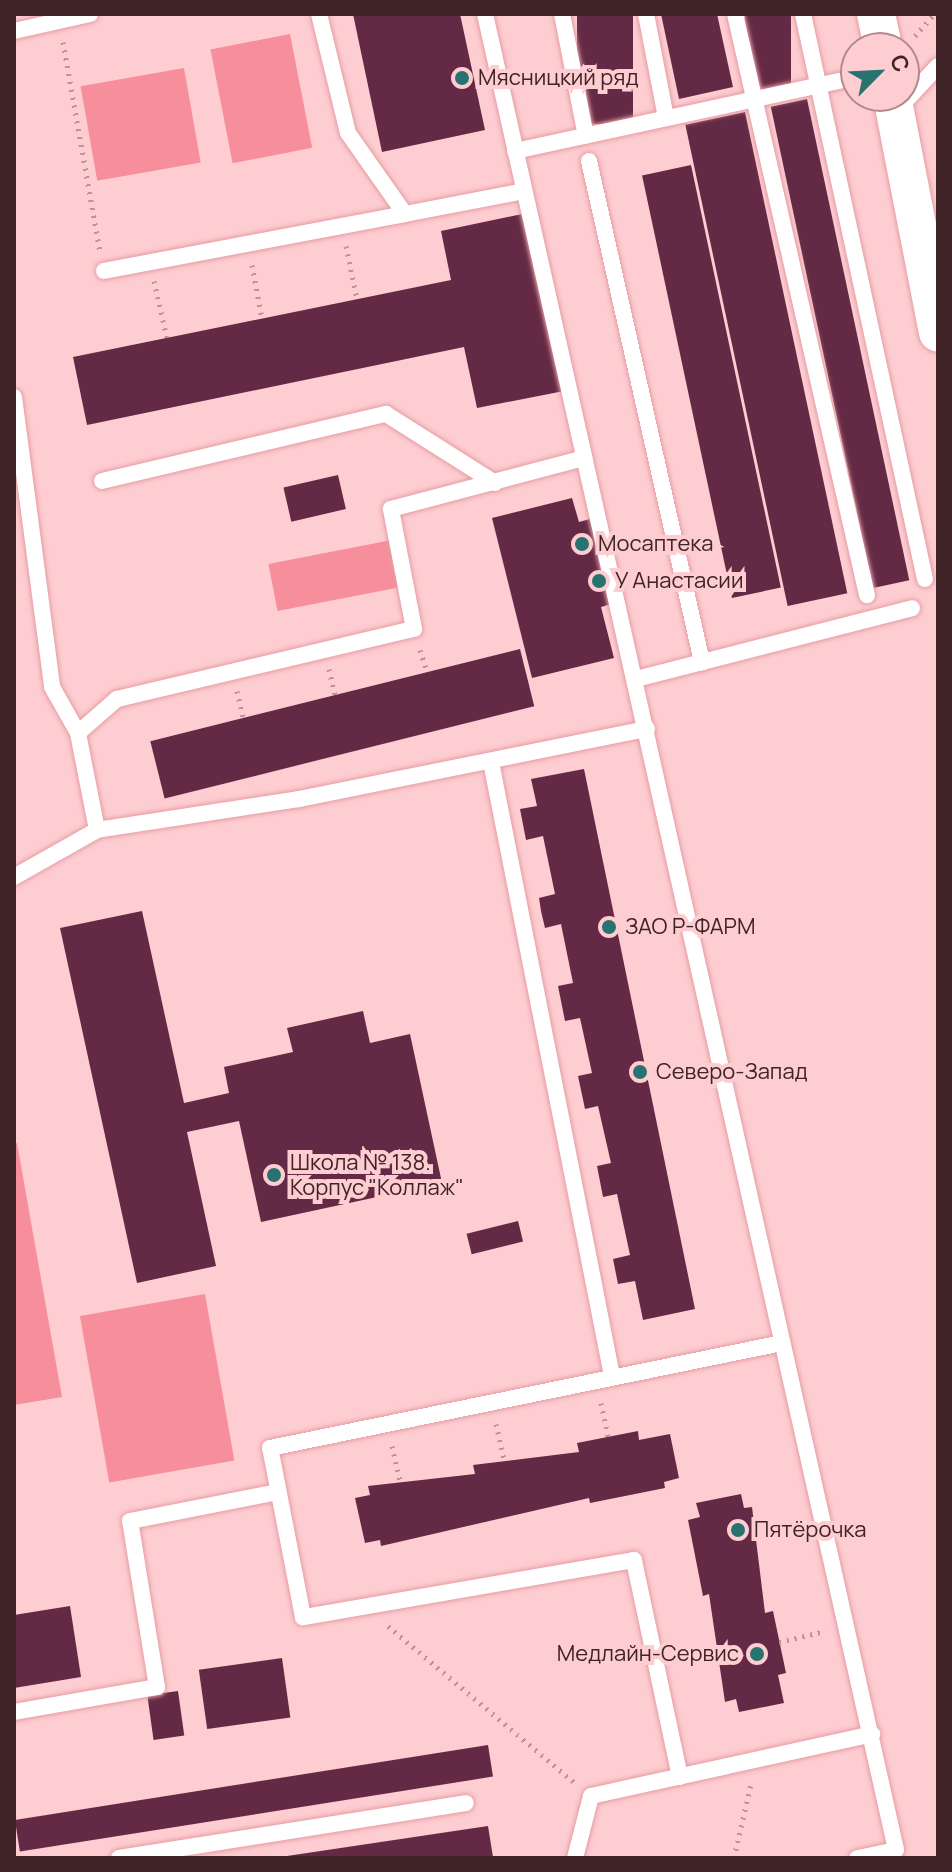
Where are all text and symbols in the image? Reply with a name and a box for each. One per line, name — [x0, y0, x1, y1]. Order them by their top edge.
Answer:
north arrow — [840, 32, 920, 112]
text: С — [883, 50, 917, 77]
place label: Мясницкий ряд — [478, 65, 639, 91]
marker: Мясницкий ряд — [453, 69, 471, 87]
place label: Мосаптека — [598, 531, 713, 557]
marker: Мосаптека — [573, 535, 591, 553]
place label: У Анастасии — [615, 568, 744, 594]
marker: У Анастасии — [590, 572, 608, 590]
place label: ЗАО Р-ФАРМ — [625, 914, 755, 940]
marker: ЗАО Р-ФАРМ — [600, 918, 618, 936]
place label: Северо-Запад — [656, 1059, 808, 1085]
marker: Северо-Запад — [631, 1063, 649, 1081]
place label: Школа № 138. Корпус "Коллаж" — [290, 1149, 464, 1200]
marker: Школа № 138. Корпус "Коллаж" — [265, 1166, 283, 1184]
place label: Пятёрочка — [754, 1517, 867, 1543]
marker: Пятёрочка — [729, 1521, 747, 1539]
place label: Медлайн-Сервис — [557, 1641, 739, 1667]
marker: Медлайн-Сервис — [746, 1643, 768, 1665]

